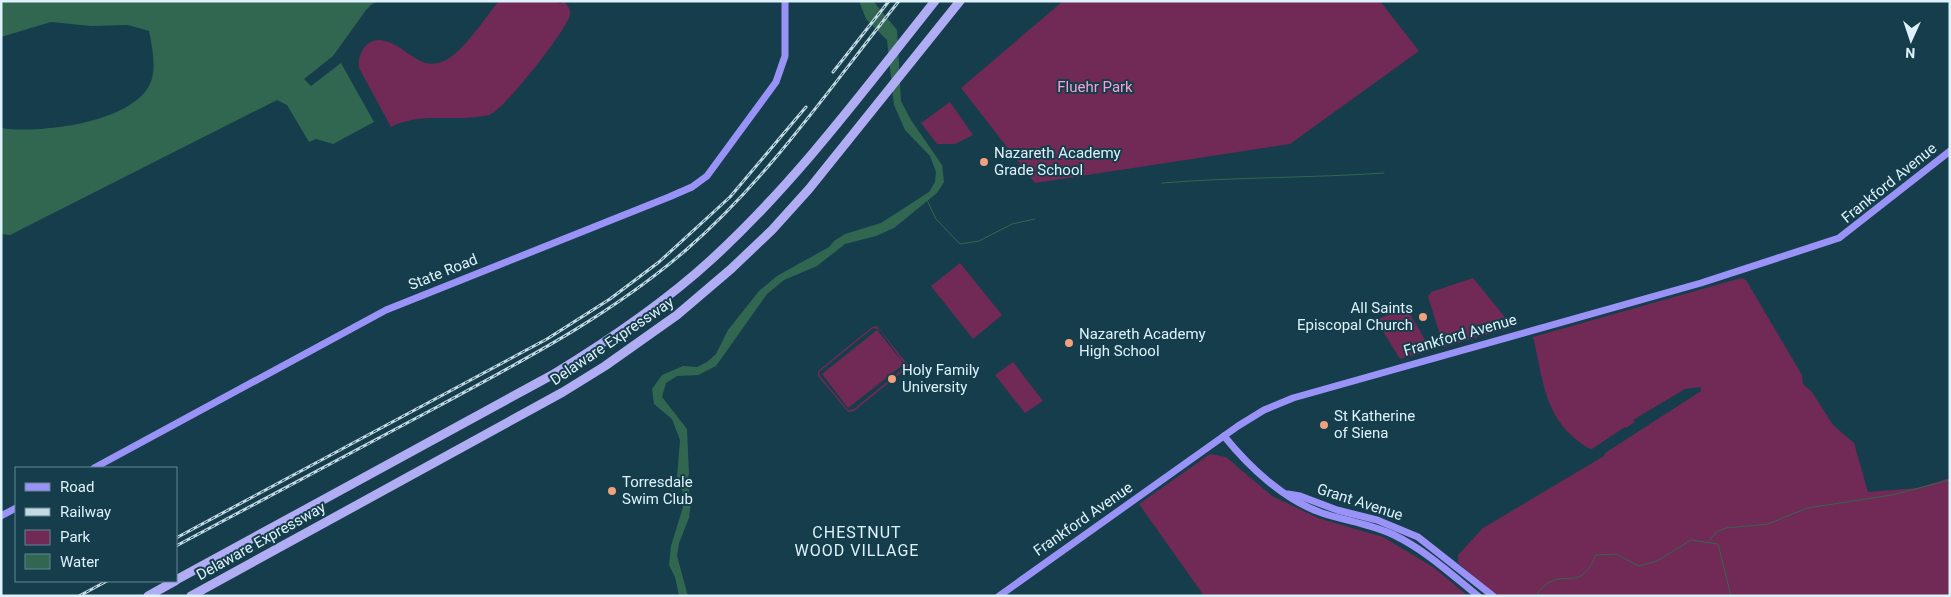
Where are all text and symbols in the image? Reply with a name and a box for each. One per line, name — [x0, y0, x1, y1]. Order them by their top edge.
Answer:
north arrow — [1886, 15, 1936, 65]
text: N — [1905, 45, 1916, 61]
park label: Fluehr Park — [1057, 78, 1133, 96]
street label: Frankford Avenue — [1838, 139, 1940, 227]
place label: Nazareth Academy Grade School — [994, 144, 1121, 179]
marker: Nazareth Academy Grade School — [978, 156, 990, 168]
street label: State Road — [406, 250, 480, 294]
street label: Delaware Expressway — [547, 293, 677, 389]
place label: All Saints Episcopal Church — [1297, 299, 1413, 334]
street label: Frankford Avenue — [1401, 310, 1519, 360]
marker: All Saints Episcopal Church — [1417, 311, 1429, 323]
place label: Nazareth Academy High School — [1079, 325, 1206, 360]
marker: Nazareth Academy High School — [1063, 337, 1075, 349]
place label: Holy Family University — [902, 361, 979, 396]
marker: Holy Family University — [886, 373, 898, 385]
place label: St Katherine of Siena — [1334, 407, 1415, 442]
marker: St Katherine of Siena — [1318, 419, 1330, 431]
legend — [15, 467, 178, 582]
place label: Torresdale Swim Club — [622, 473, 693, 508]
text: Road — [60, 478, 94, 496]
street label: Frankford Avenue — [1030, 478, 1136, 560]
street label: Grant Avenue — [1315, 480, 1405, 524]
marker: Torresdale Swim Club — [606, 485, 618, 497]
street label: Delaware Expressway — [193, 498, 329, 584]
text: Railway — [60, 503, 111, 521]
district label: CHESTNUT WOOD VILLAGE — [795, 523, 919, 560]
text: Park — [60, 528, 91, 546]
text: Water — [60, 553, 99, 571]

